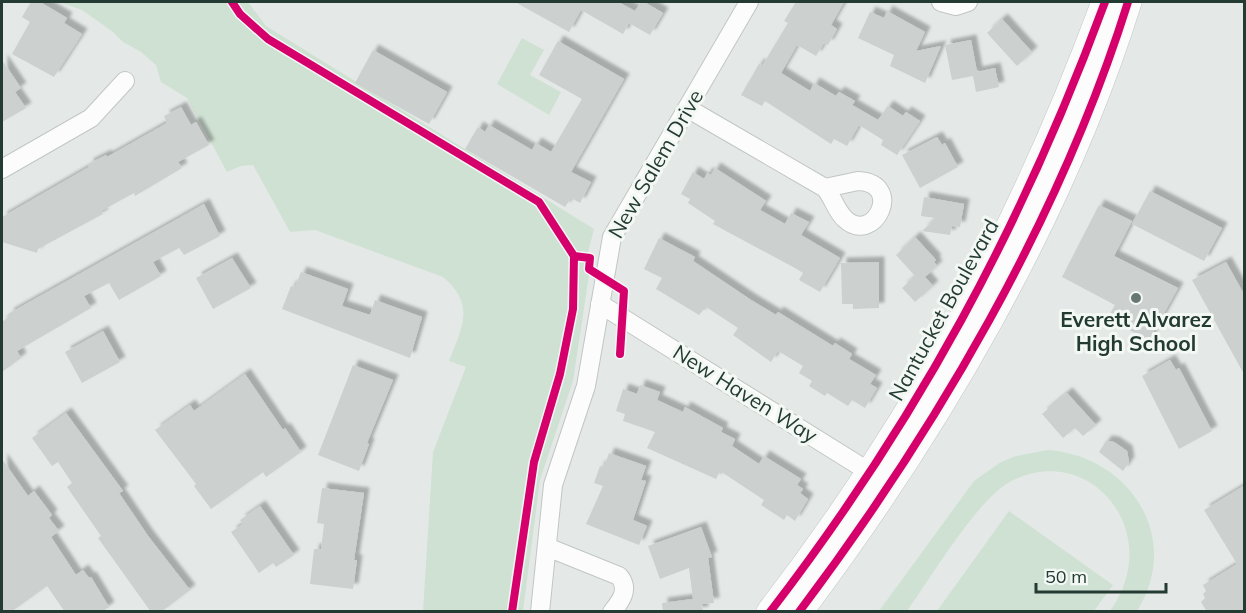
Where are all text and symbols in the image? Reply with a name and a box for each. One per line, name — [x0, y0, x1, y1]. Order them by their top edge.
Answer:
street label: New Salem Drive — [602, 84, 708, 243]
street label: Nantucket Boulevard — [882, 214, 1004, 405]
marker: Everett Alvarez High School — [1129, 291, 1143, 305]
place label: Everett Alvarez High School — [1060, 306, 1212, 356]
street label: New Haven Way — [669, 338, 823, 448]
scale bar — [1036, 556, 1166, 594]
text: 50 m — [1045, 565, 1087, 588]

